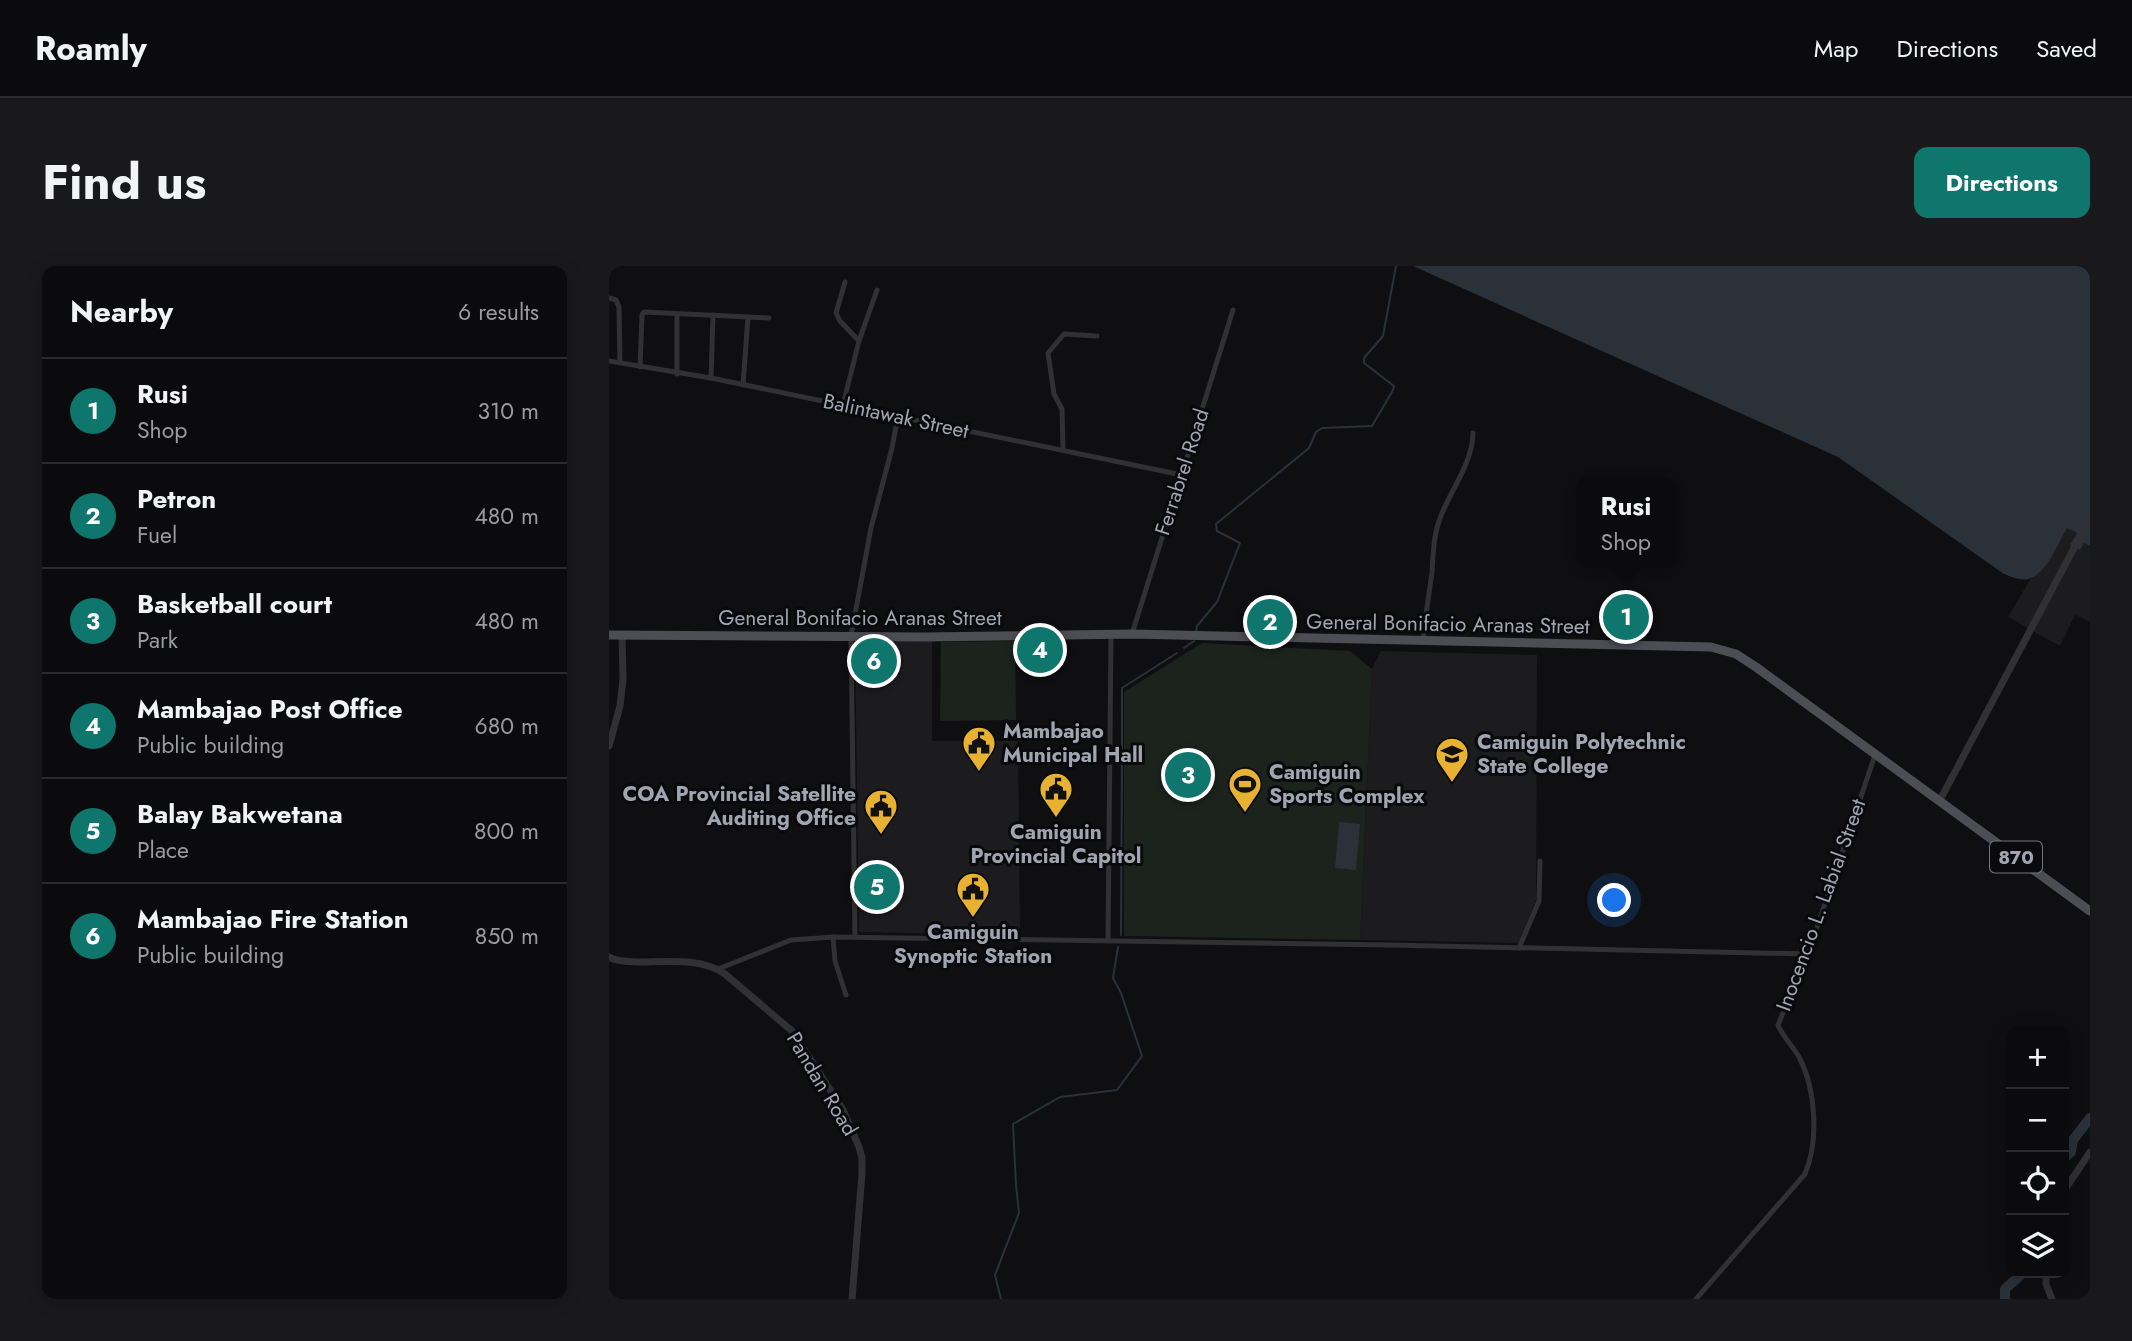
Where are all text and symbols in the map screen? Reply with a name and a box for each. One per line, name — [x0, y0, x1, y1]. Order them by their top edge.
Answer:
text: Roamly — [35, 25, 147, 72]
text: Map — [1814, 31, 1859, 66]
text: Directions — [1897, 31, 1998, 66]
text: Saved — [2036, 31, 2097, 66]
text: Find us — [42, 147, 206, 217]
button: Directions — [1914, 147, 2090, 218]
text: Nearby — [70, 290, 173, 333]
text: 6 results — [458, 295, 539, 329]
text: Rusi — [137, 375, 188, 413]
street label: Balintawak Street — [820, 386, 972, 446]
text: 1 — [87, 394, 99, 428]
text: 310 m — [477, 394, 539, 428]
street label: Ferrabrel Road — [1147, 405, 1217, 539]
text: Shop — [137, 413, 187, 447]
popup — [1575, 477, 1677, 568]
text: Petron — [137, 480, 216, 518]
text: Rusi — [1601, 487, 1651, 525]
text: 2 — [85, 499, 101, 533]
text: 480 m — [474, 499, 539, 533]
text: Fuel — [137, 518, 177, 552]
text: Shop — [1601, 525, 1651, 559]
text: Basketball court — [137, 585, 332, 623]
pin: 1 — [1603, 591, 1649, 643]
pin: 2 — [1247, 596, 1293, 648]
street label: General Bonifacio Aranas Street — [718, 603, 1002, 633]
text: 3 — [86, 604, 100, 638]
text: 480 m — [474, 604, 539, 638]
street label: General Bonifacio Aranas Street — [1306, 607, 1590, 641]
text: Park — [137, 623, 178, 657]
pin: 4 — [1017, 624, 1063, 676]
pin: 6 — [851, 635, 897, 687]
text: Mambajao Post Office — [137, 690, 403, 728]
text: 4 — [85, 709, 101, 743]
text: 680 m — [475, 709, 539, 743]
place label: Mambajao Municipal Hall — [1003, 716, 1143, 770]
public building icon: Mambajao Municipal Hall — [960, 724, 998, 773]
place label: Camiguin Polytechnic State College — [1477, 727, 1686, 781]
text: Public building — [137, 728, 284, 762]
school or university icon: Camiguin Polytechnic State College — [1433, 735, 1471, 784]
pin: 3 — [1165, 749, 1211, 801]
place label: Camiguin Sports Complex — [1269, 757, 1425, 811]
sports icon: Camiguin Sports Complex — [1226, 765, 1264, 814]
public building icon: Camiguin Provincial Capitol — [1037, 770, 1075, 819]
place label: COA Provincial Satellite Auditing Office — [622, 779, 856, 833]
public building icon: COA Provincial Satellite Auditing Office — [862, 787, 900, 836]
text: Balay Bakwetana — [137, 795, 343, 833]
street label: Inocencio L. Labial Street — [1769, 795, 1873, 1015]
text: 5 — [86, 814, 100, 848]
text: 800 m — [474, 814, 539, 848]
place label: Camiguin Provincial Capitol — [971, 817, 1141, 871]
text: Place — [137, 833, 189, 867]
road number: 870 — [1990, 842, 2042, 872]
pin: 5 — [854, 861, 900, 913]
public building icon: Camiguin Synoptic Station — [954, 870, 992, 919]
your location — [1597, 883, 1631, 917]
text: Mambajao Fire Station — [137, 900, 409, 938]
place label: Camiguin Synoptic Station — [894, 917, 1052, 971]
text: 6 — [85, 919, 101, 953]
text: 850 m — [475, 919, 539, 953]
text: Public building — [137, 938, 284, 972]
street label: Pandan Road — [779, 1026, 865, 1142]
map controls — [2006, 1026, 2069, 1278]
button: + — [2006, 1026, 2069, 1089]
button: − — [2006, 1089, 2069, 1152]
button: locate — [2006, 1152, 2069, 1215]
button: layers — [2006, 1215, 2069, 1278]

